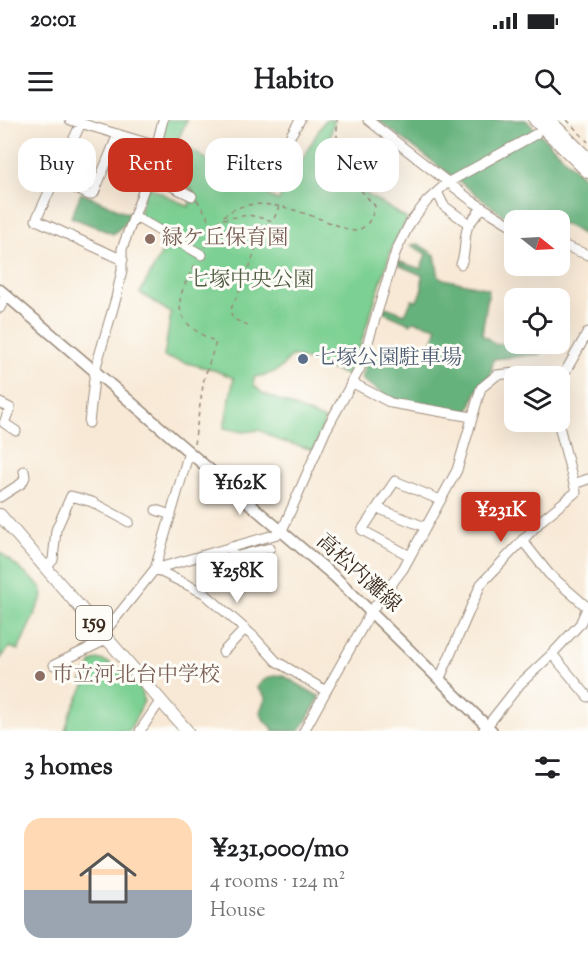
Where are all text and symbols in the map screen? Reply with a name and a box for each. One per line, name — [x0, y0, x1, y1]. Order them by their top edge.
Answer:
text: 20:01 — [30, 5, 76, 37]
text: Habito — [254, 62, 334, 101]
icon: menu — [24, 65, 57, 98]
icon: search — [531, 65, 564, 98]
chip: Buy — [18, 138, 96, 192]
chip: Rent — [108, 138, 193, 192]
chip: Filters — [205, 138, 303, 192]
chip: New — [315, 138, 399, 192]
north arrow — [504, 210, 570, 276]
map controls — [504, 210, 570, 432]
place label: 緑ケ丘保育園 — [162, 224, 288, 254]
marker: 緑ケ丘保育園 — [143, 232, 157, 246]
park label: 七塚中央公園 — [188, 266, 314, 296]
button: locate — [504, 288, 570, 354]
place label: 七塚公園駐車場 — [315, 344, 462, 374]
marker: 七塚公園駐車場 — [296, 352, 310, 366]
button: layers — [504, 366, 570, 432]
pin: ¥162K — [198, 465, 282, 516]
text: ¥162K — [213, 470, 267, 499]
pin: ¥231K — [459, 492, 543, 543]
text: ¥231K — [475, 497, 527, 526]
street label: 高松内灘線 — [309, 528, 407, 620]
pin: ¥258K — [195, 553, 279, 604]
text: ¥258K — [210, 558, 264, 587]
road number: 159 — [76, 606, 112, 640]
place label: 市立河北台中学校 — [52, 661, 220, 691]
marker: 市立河北台中学校 — [33, 669, 47, 683]
text: 3 homes — [24, 749, 113, 786]
icon: filters — [531, 751, 564, 784]
text: ¥231,000/mo — [210, 831, 349, 868]
icon: home — [72, 842, 144, 914]
text: 4 rooms · 124 m² — [210, 868, 345, 897]
text: House — [210, 897, 265, 926]

